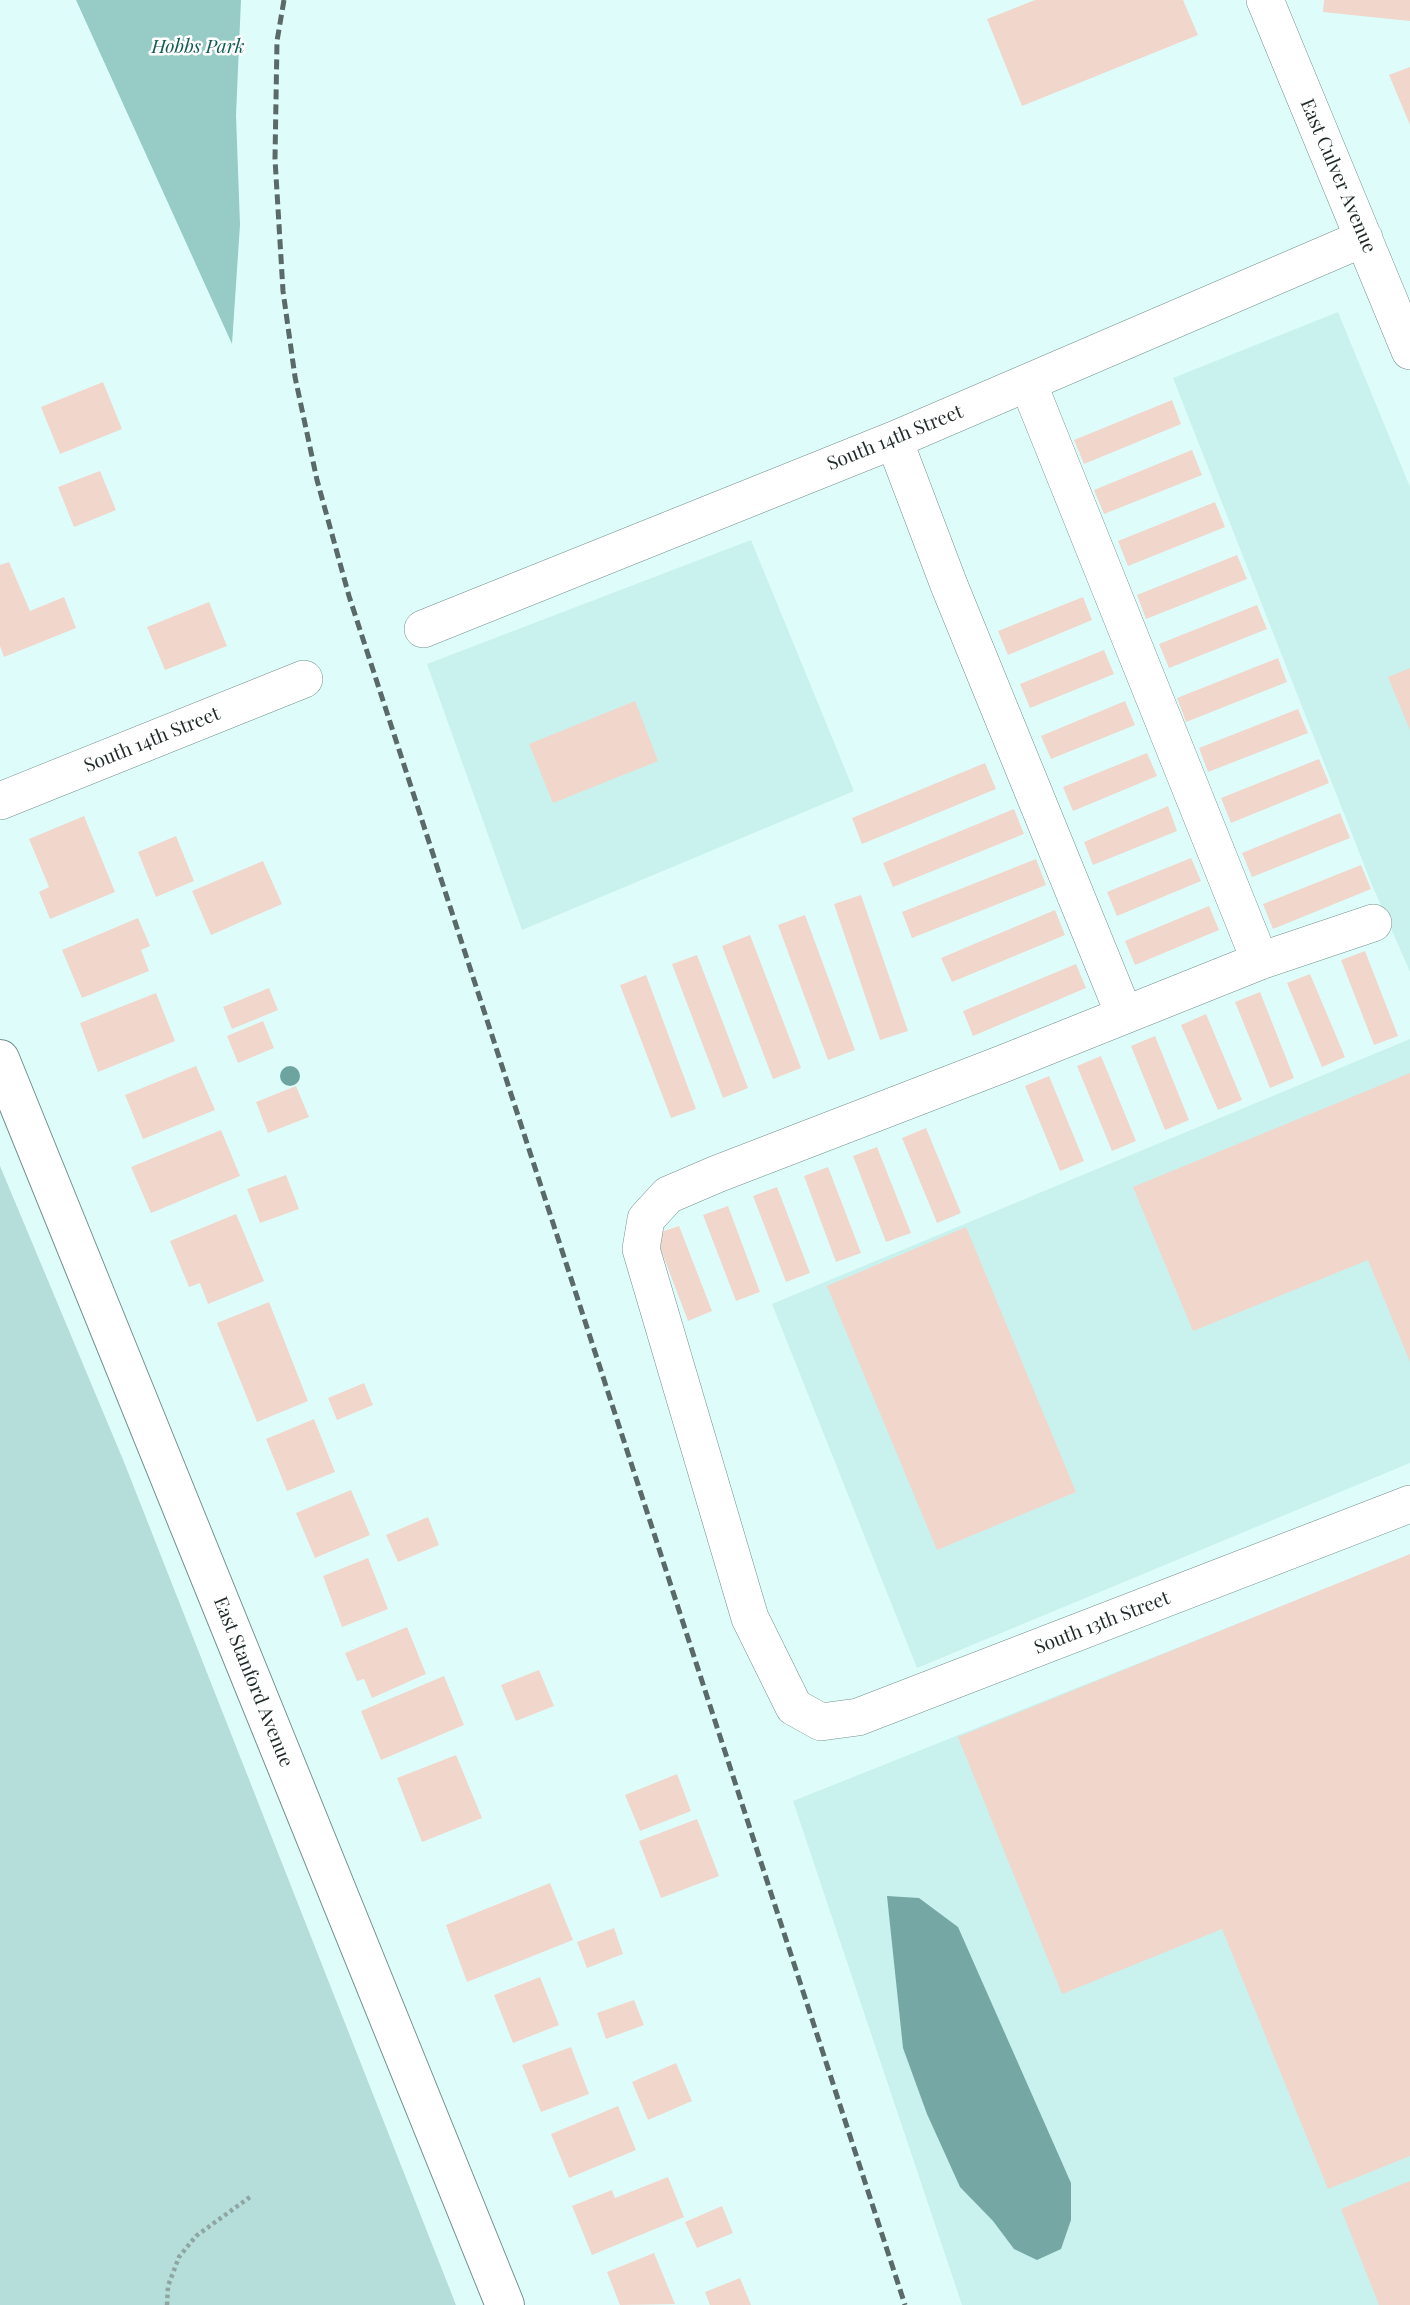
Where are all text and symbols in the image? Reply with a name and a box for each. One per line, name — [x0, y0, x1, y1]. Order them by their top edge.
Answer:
park label: Hobbs Park — [151, 36, 245, 58]
street label: East Culver Avenue — [1295, 96, 1381, 256]
street label: South 14th Street — [824, 400, 966, 476]
street label: South 14th Street — [81, 702, 223, 778]
street label: South 13th Street — [1031, 1587, 1173, 1659]
street label: East Stanford Avenue — [208, 1593, 298, 1771]

